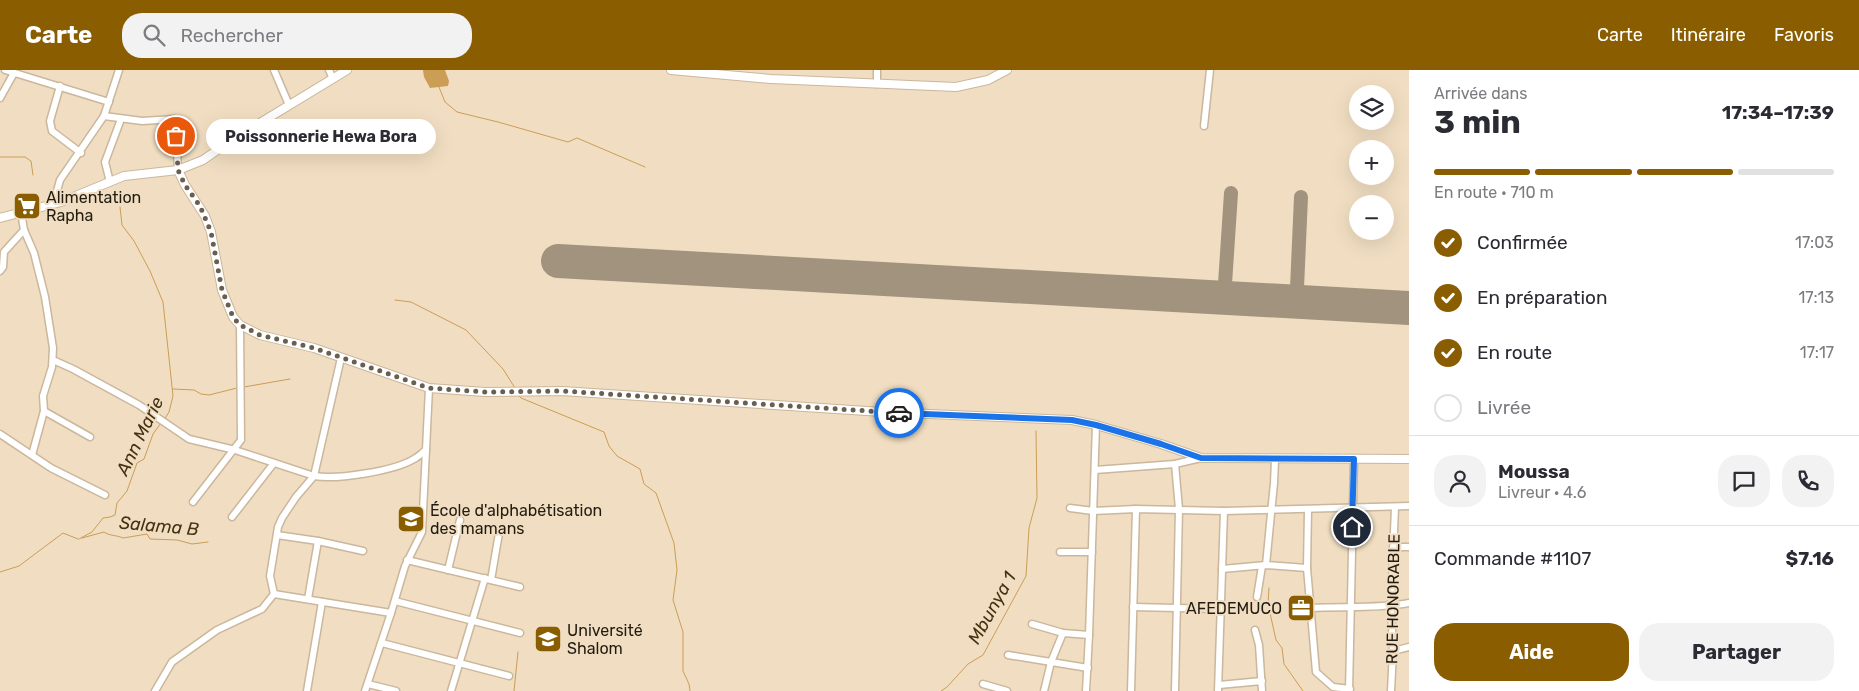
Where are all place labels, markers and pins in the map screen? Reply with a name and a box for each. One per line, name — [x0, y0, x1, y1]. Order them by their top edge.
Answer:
pin — [155, 115, 197, 157]
callout: Poissonnerie Hewa Bora — [206, 118, 436, 154]
place label: Alimentation Rapha — [46, 188, 141, 225]
supermarket icon: Alimentation Rapha — [12, 191, 42, 221]
place label: École d'alphabétisation des mamans — [430, 501, 602, 538]
school or university icon: École d'alphabétisation des mamans — [396, 504, 426, 534]
pin — [1331, 506, 1373, 548]
office icon: AFEDEMUCO — [1286, 593, 1316, 623]
place label: AFEDEMUCO — [1186, 599, 1282, 618]
place label: Université Shalom — [567, 621, 643, 658]
school or university icon: Université Shalom — [533, 624, 563, 654]

